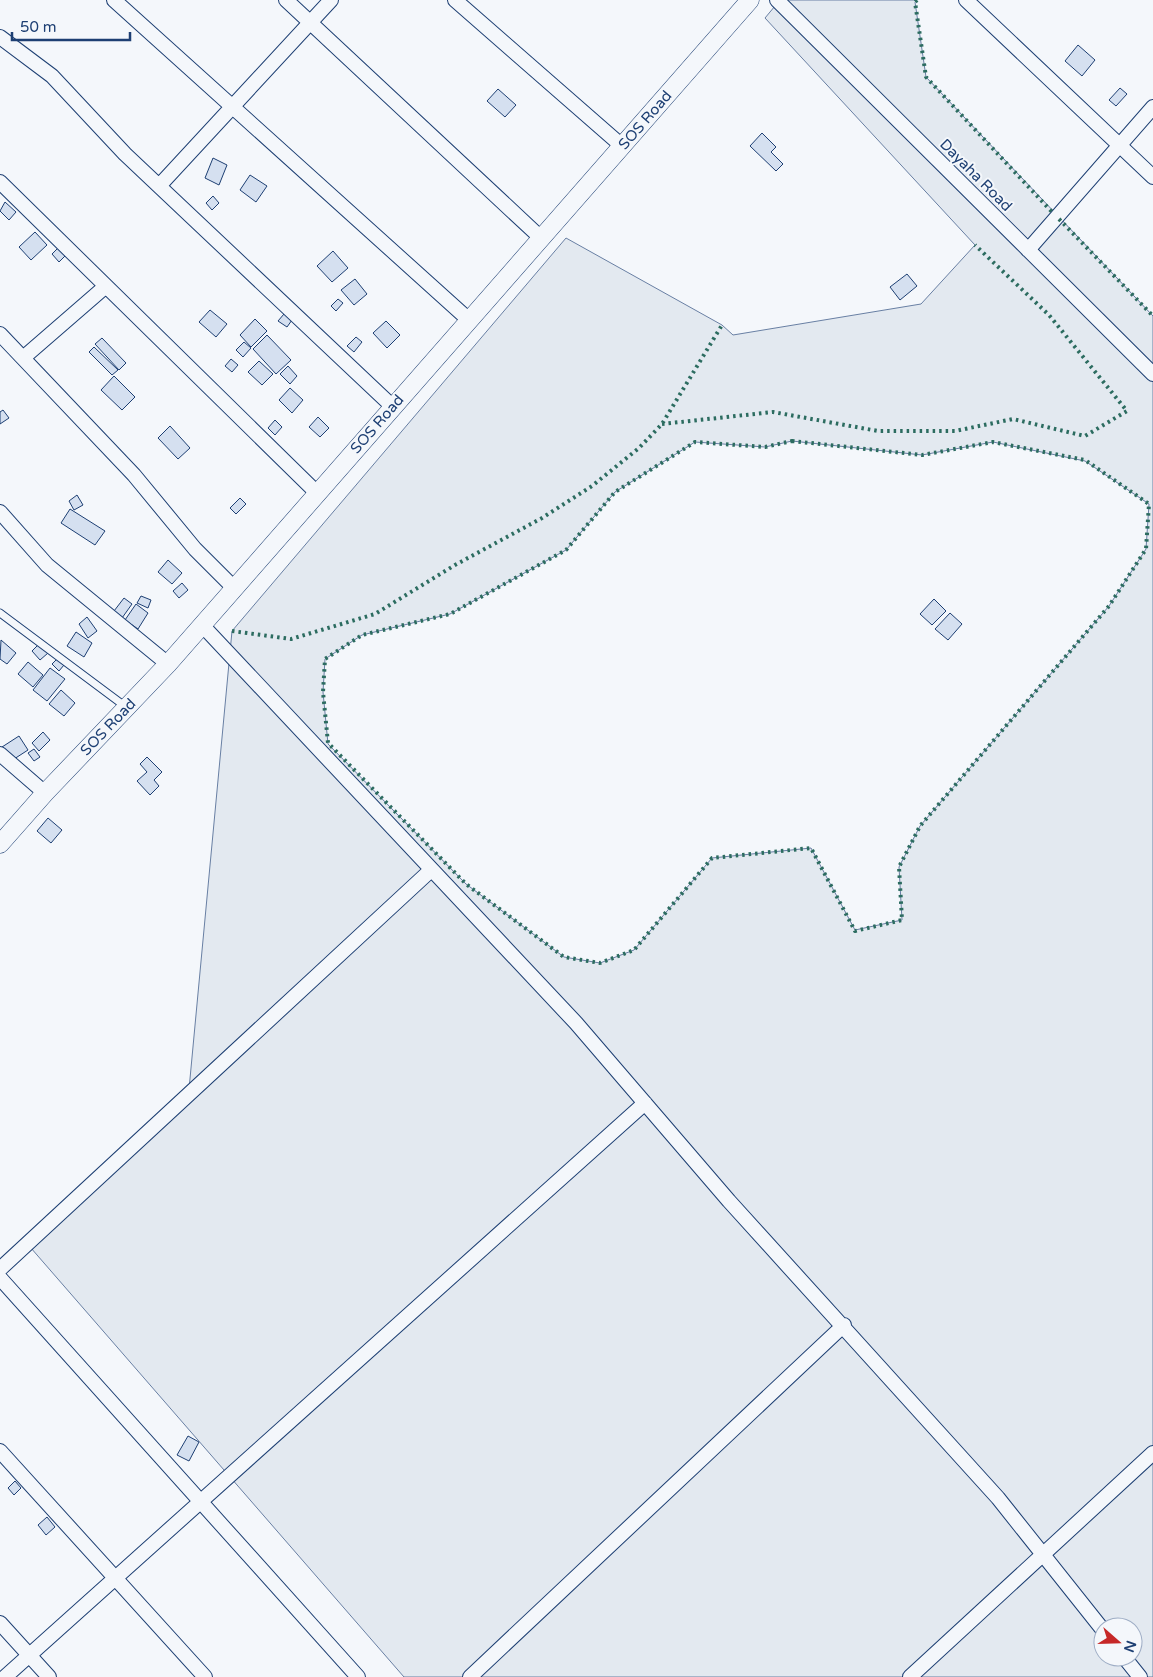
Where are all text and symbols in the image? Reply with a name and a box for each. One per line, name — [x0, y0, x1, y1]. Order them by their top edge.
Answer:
scale bar — [12, 10, 130, 42]
text: 50 m — [20, 18, 57, 36]
street label: SOS Road — [615, 87, 675, 153]
street label: Dayaha Road — [936, 135, 1016, 215]
street label: SOS Road — [347, 391, 407, 457]
street label: SOS Road — [76, 695, 140, 759]
north arrow — [1093, 1617, 1143, 1667]
text: N — [1120, 1638, 1140, 1654]

